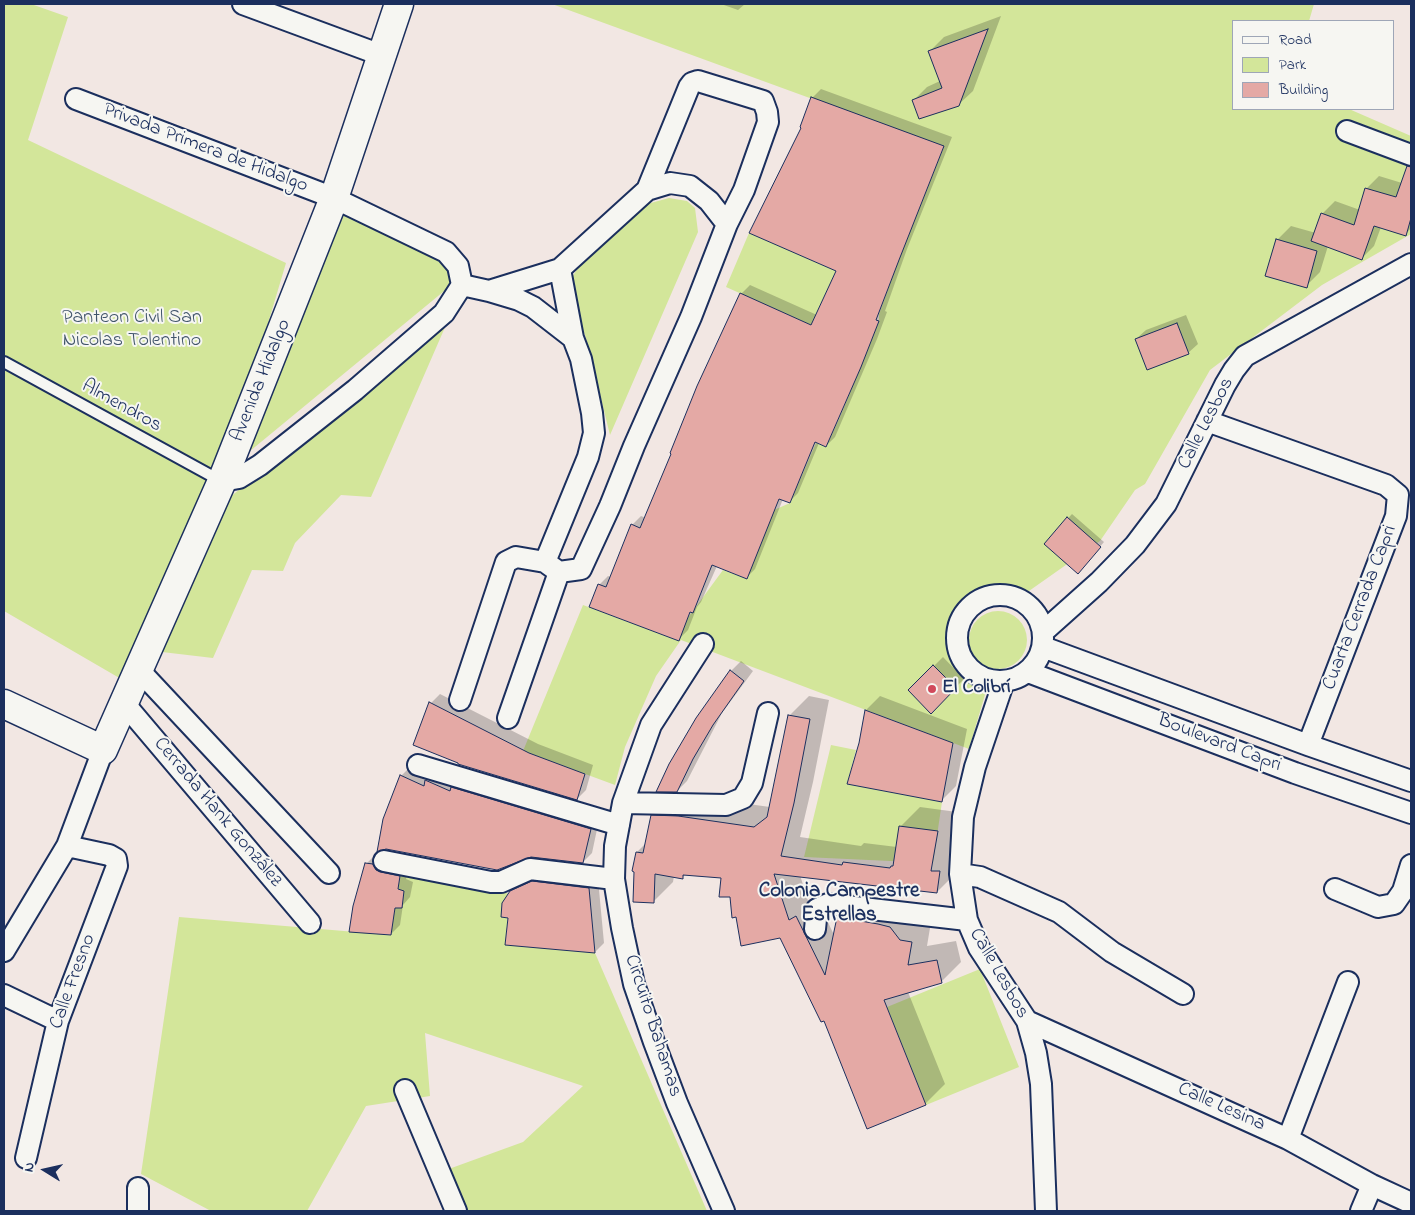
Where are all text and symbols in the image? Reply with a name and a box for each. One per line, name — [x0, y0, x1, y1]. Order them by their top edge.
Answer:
legend — [1232, 20, 1395, 110]
text: Road — [1279, 29, 1312, 51]
text: Park — [1279, 54, 1306, 76]
text: Building — [1279, 79, 1328, 101]
street label: Privada Primera de Hidalgo — [99, 99, 311, 199]
park label: Panteon Civil San Nicolas Tolentino — [62, 307, 202, 354]
street label: Avenida Hidalgo — [227, 316, 297, 446]
street label: Calle Lesbos — [1174, 374, 1240, 474]
street label: Almendros — [77, 375, 165, 439]
street label: Cuarta Cerrada Capri — [1319, 522, 1403, 694]
place label: El Colibrí — [942, 677, 1011, 701]
marker: El Colibrí — [926, 683, 938, 695]
street label: Boulevard Capri — [1154, 709, 1284, 779]
street label: Cerrada Hank González — [147, 733, 287, 893]
district label: Colonia Campestre Estrellas — [759, 880, 919, 930]
street label: Calle Lesbos — [963, 925, 1033, 1023]
street label: Calle Fresno — [46, 931, 102, 1033]
street label: Circuito Bahamas — [618, 952, 686, 1100]
street label: Calle Lesina — [1174, 1078, 1268, 1138]
north arrow — [20, 1145, 70, 1195]
text: N — [19, 1161, 41, 1174]

